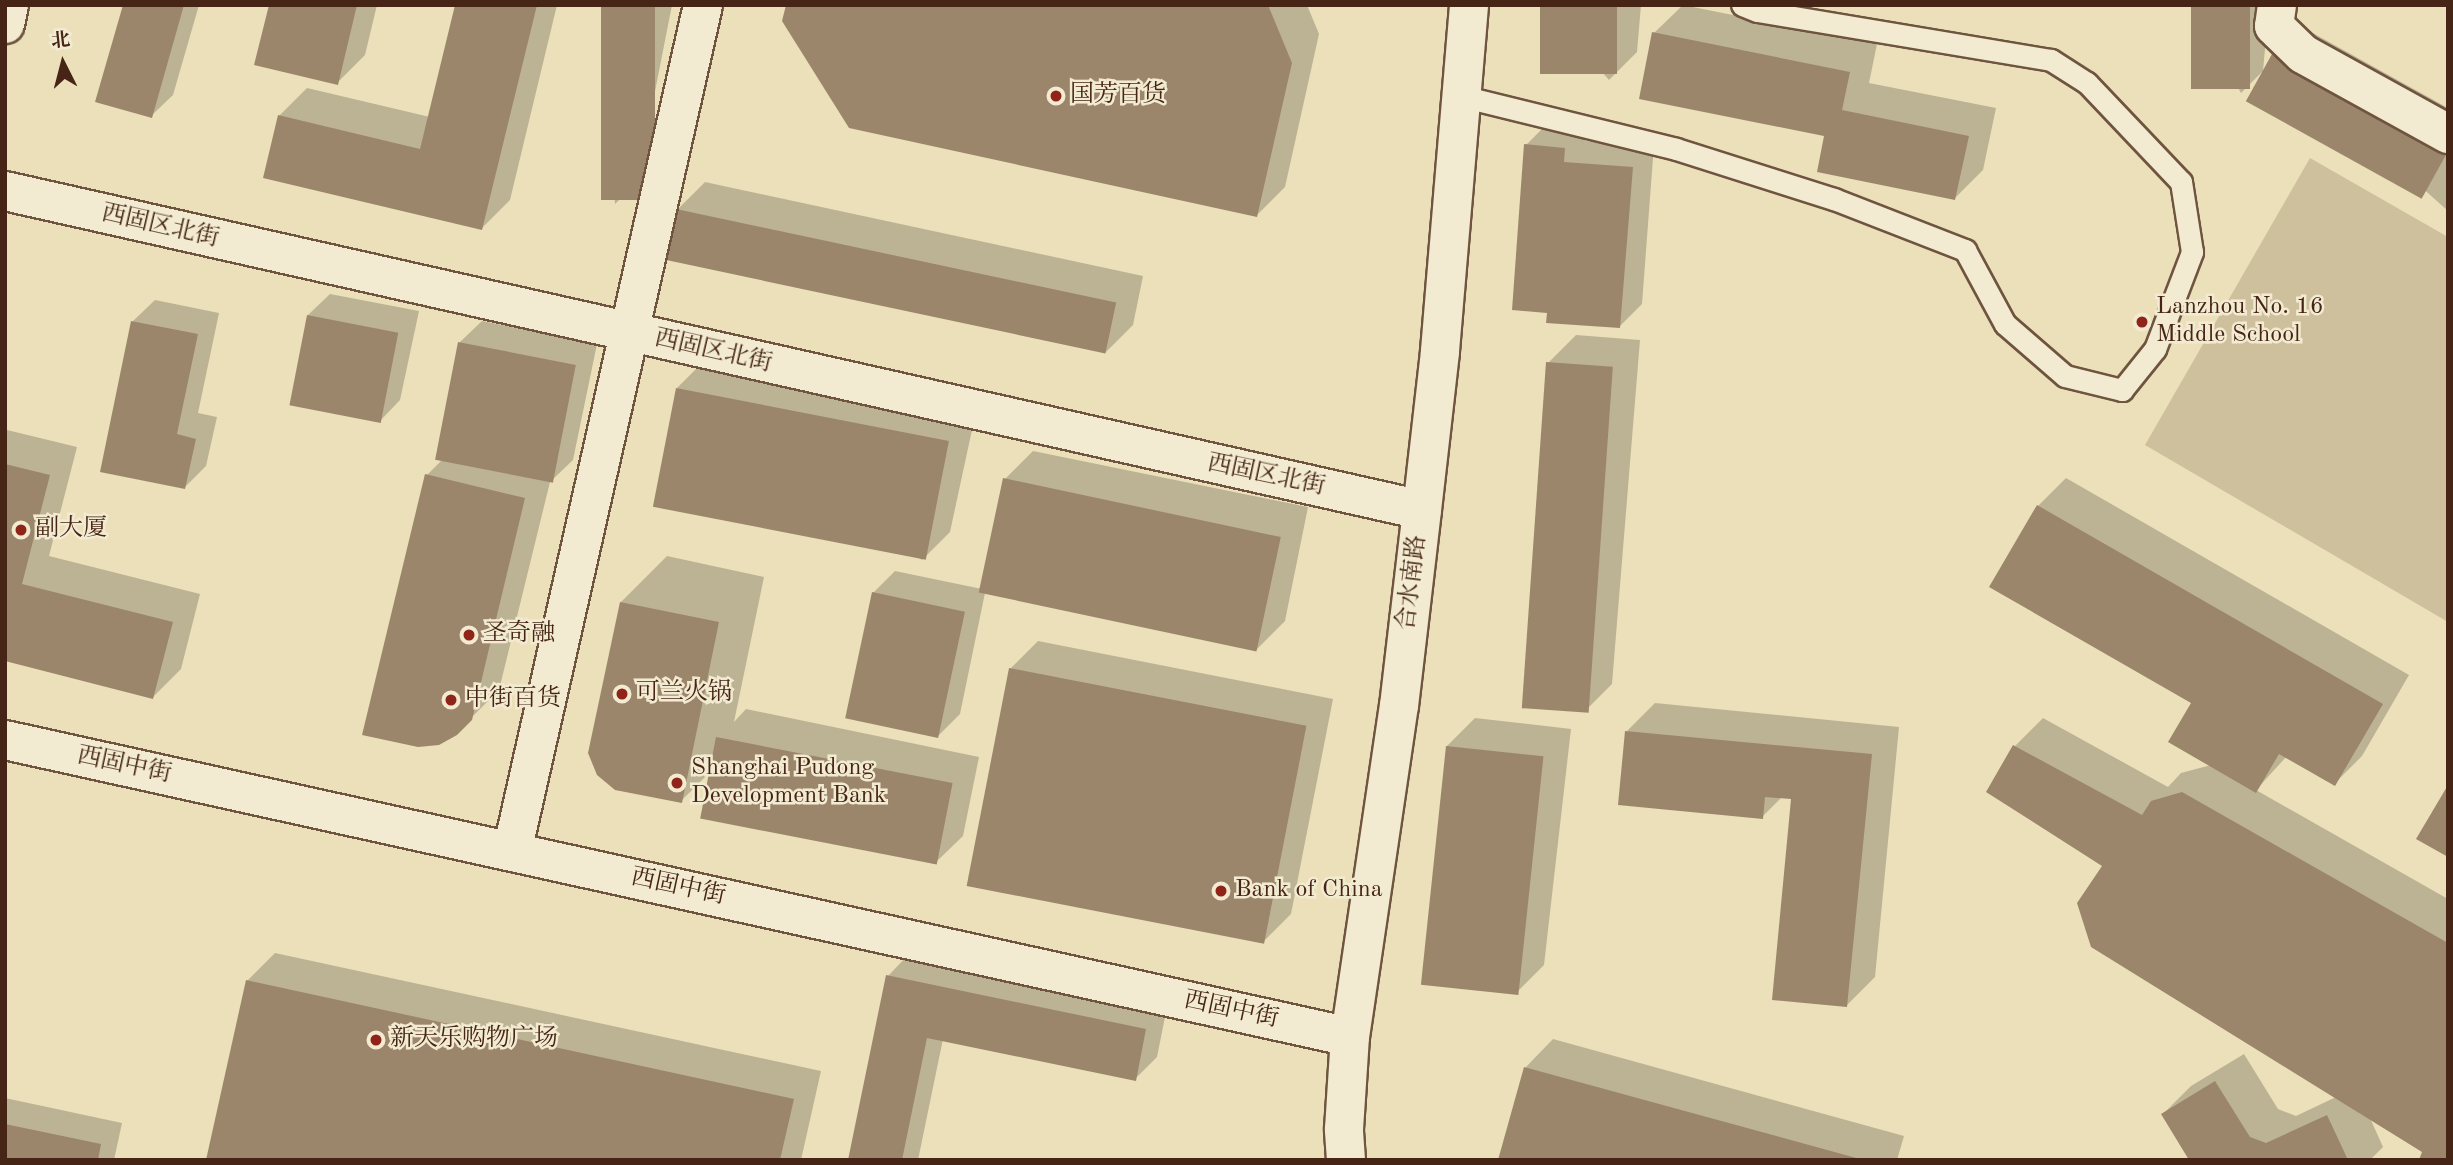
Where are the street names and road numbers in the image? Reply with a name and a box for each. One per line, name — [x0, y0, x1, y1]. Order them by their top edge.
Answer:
street label: 西固区北街 — [98, 199, 222, 255]
street label: 西固区北街 — [651, 324, 775, 380]
street label: 西固区北街 — [1204, 449, 1328, 503]
street label: 合水南路 — [1393, 534, 1433, 632]
street label: 西固中街 — [74, 742, 174, 790]
street label: 西固中街 — [628, 864, 728, 912]
street label: 西固中街 — [1181, 987, 1281, 1035]

